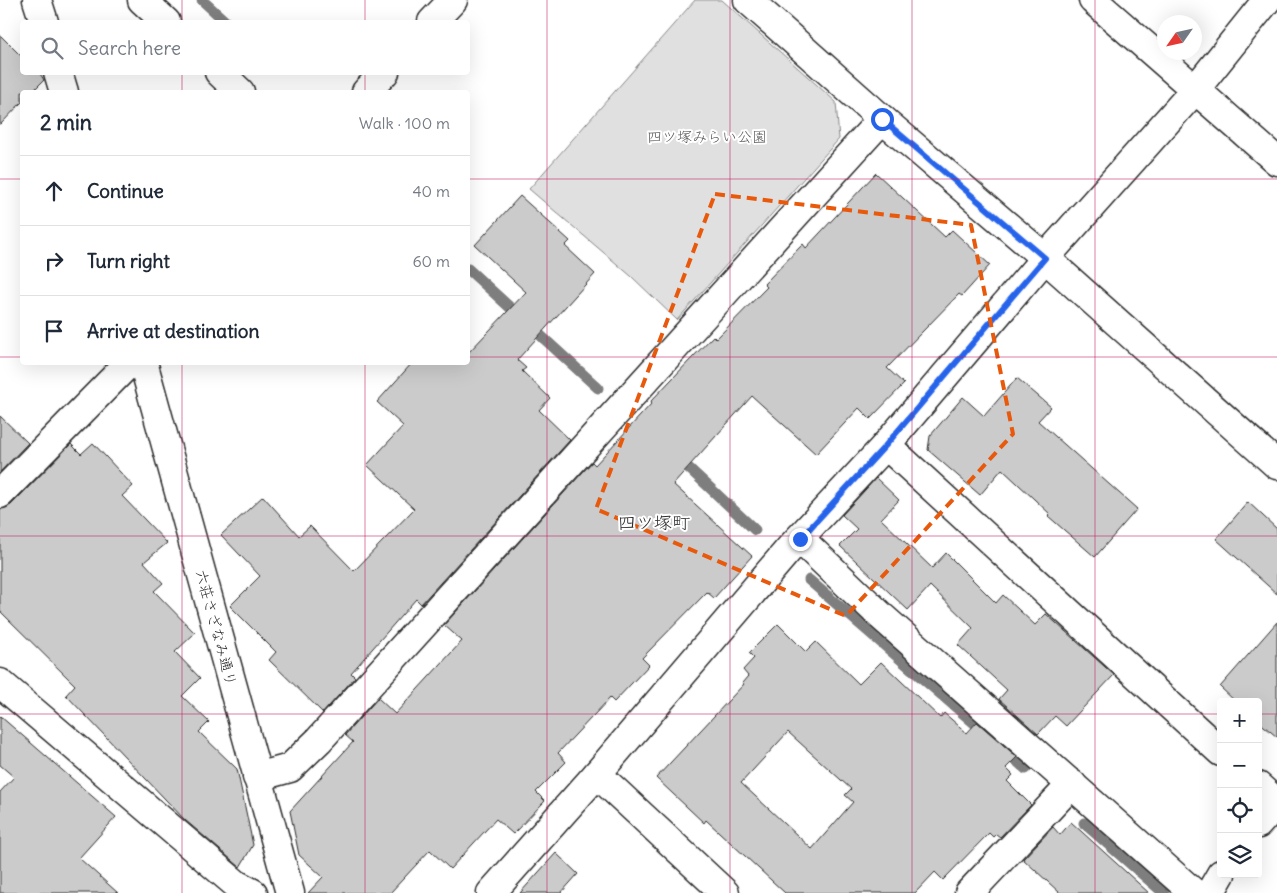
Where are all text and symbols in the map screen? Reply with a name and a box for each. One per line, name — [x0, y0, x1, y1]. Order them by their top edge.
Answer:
north arrow — [1157, 15, 1202, 60]
search box — [20, 20, 470, 75]
icon: search — [38, 34, 66, 62]
text: Search here — [78, 36, 181, 60]
route start — [871, 108, 894, 131]
text: 2 min — [40, 109, 92, 136]
text: Walk · 100 m — [359, 113, 450, 133]
park label: 四ツ塚みらい公園 — [647, 127, 767, 146]
icon: ahead — [40, 177, 68, 205]
text: Continue — [87, 179, 164, 203]
text: 40 m — [412, 181, 450, 201]
icon: right — [40, 247, 68, 275]
text: Turn right — [87, 249, 170, 273]
text: 60 m — [412, 251, 450, 271]
icon: arrive — [40, 317, 68, 345]
text: Arrive at destination — [87, 319, 260, 343]
district label: 四ツ塚町 — [618, 511, 690, 534]
route end — [789, 528, 812, 551]
street label: 六荘さざなみ通り — [192, 567, 241, 688]
map controls — [1217, 698, 1262, 878]
button: + — [1217, 698, 1262, 743]
button: − — [1217, 743, 1262, 788]
button: locate — [1217, 788, 1262, 833]
button: layers — [1217, 833, 1262, 878]

